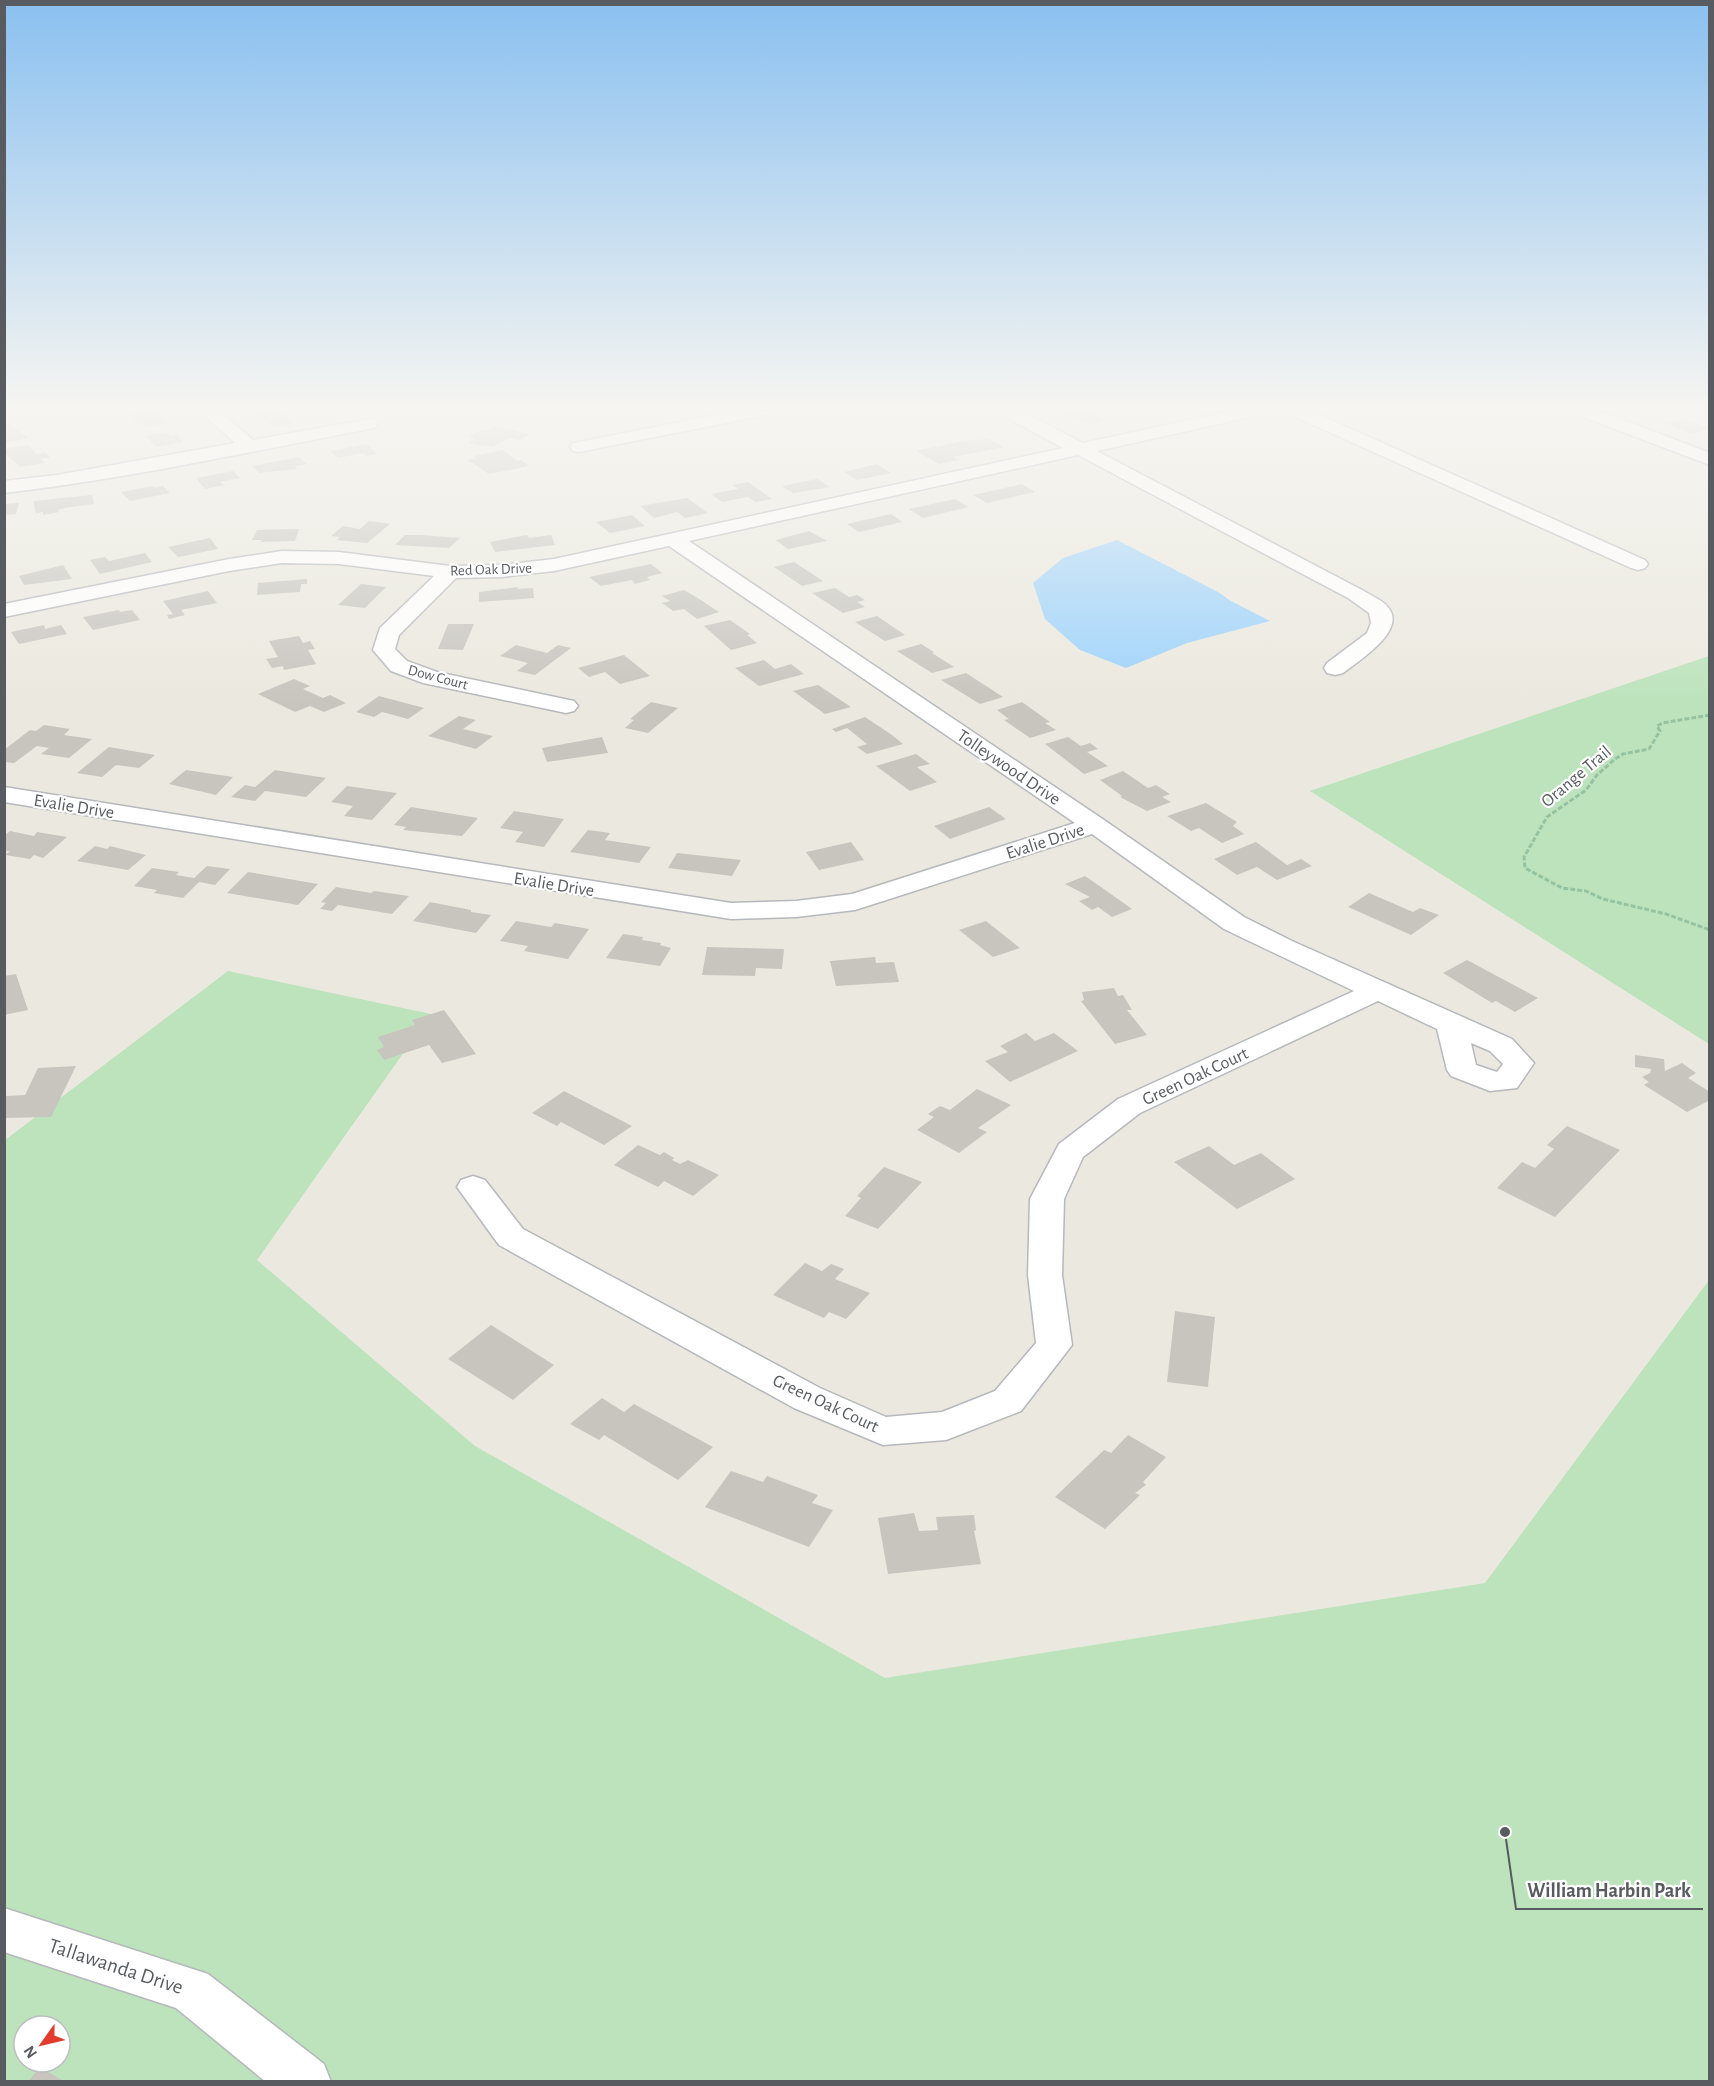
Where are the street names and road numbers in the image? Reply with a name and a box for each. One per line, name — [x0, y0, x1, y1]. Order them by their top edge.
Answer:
street label: Red Oak Drive — [450, 561, 532, 578]
street label: Dow Court — [406, 662, 470, 693]
street label: Tolleywood Drive — [953, 727, 1063, 809]
street label: Orange Trail — [1538, 743, 1615, 811]
street label: Evalie Drive — [32, 792, 115, 822]
street label: Evalie Drive — [1004, 821, 1087, 863]
street label: Evalie Drive — [512, 870, 595, 900]
street label: Green Oak Court — [1140, 1044, 1251, 1109]
street label: Green Oak Court — [770, 1372, 881, 1436]
street label: Tallawanda Drive — [46, 1935, 186, 1998]

